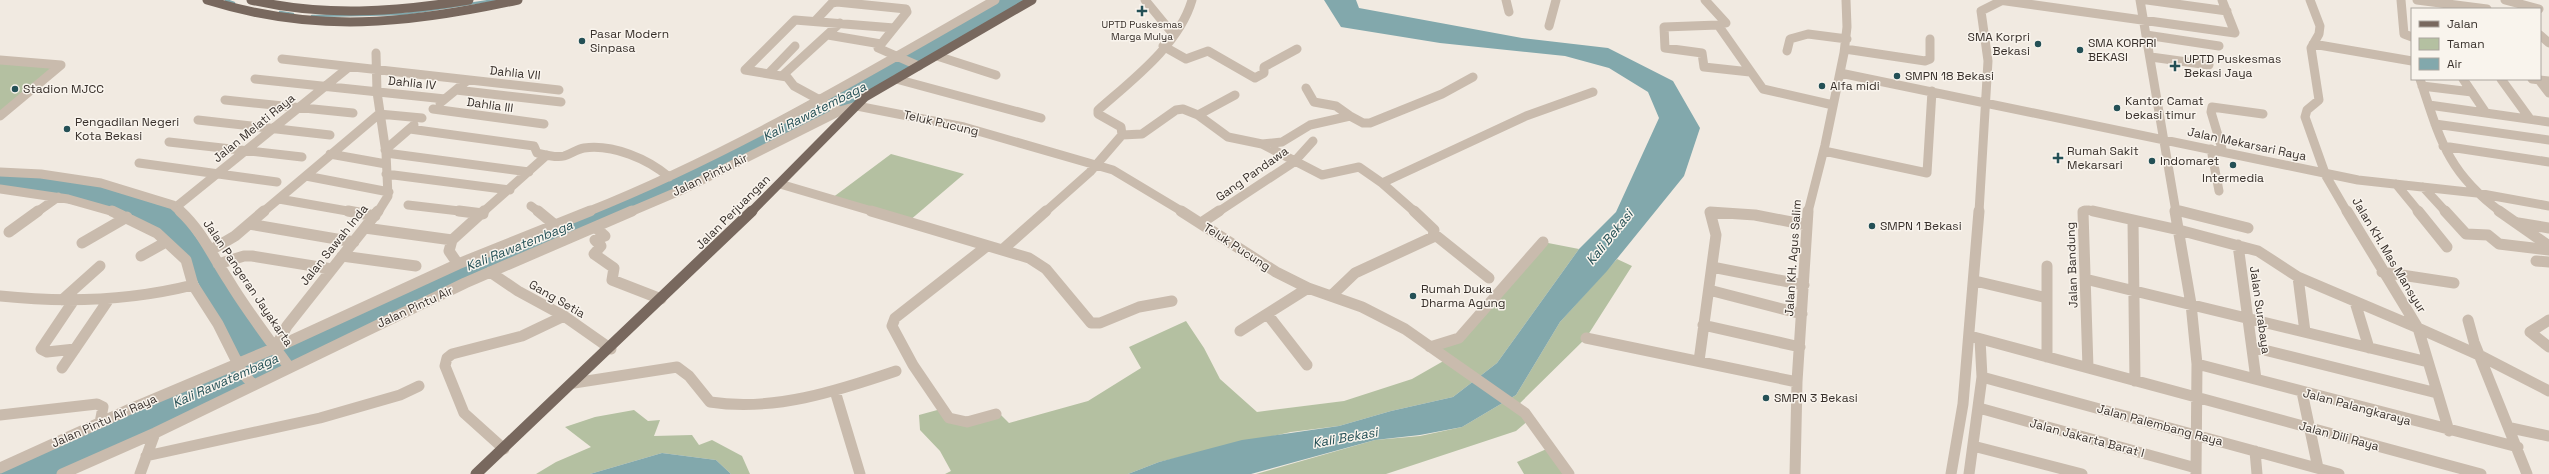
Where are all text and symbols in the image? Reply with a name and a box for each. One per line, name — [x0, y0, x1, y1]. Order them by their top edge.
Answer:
marker: UPTD Puskesmas Marga Mulya — [1136, 5, 1148, 17]
legend — [2411, 8, 2541, 80]
text: Jalan — [2447, 16, 2478, 32]
place label: UPTD Puskesmas Marga Mulya — [1101, 18, 1183, 43]
place label: Pasar Modern Sinpasa — [590, 26, 669, 56]
place label: SMA Korpri Bekasi — [1968, 29, 2030, 59]
place label: SMA KORPRI BEKASI — [2088, 35, 2157, 65]
marker: Pasar Modern Sinpasa — [577, 36, 587, 46]
text: Taman — [2447, 36, 2484, 52]
marker: SMA Korpri Bekasi — [2033, 39, 2043, 49]
marker: SMA KORPRI BEKASI — [2075, 45, 2085, 55]
place label: UPTD Puskesmas Bekasi Jaya — [2184, 51, 2281, 81]
text: Air — [2447, 56, 2463, 72]
marker: UPTD Puskesmas Bekasi Jaya — [2169, 60, 2181, 72]
street label: Dahlia VII — [489, 62, 541, 84]
place label: SMPN 18 Bekasi — [1905, 68, 1994, 84]
marker: SMPN 18 Bekasi — [1892, 71, 1902, 81]
street label: Dahlia lV — [387, 73, 437, 94]
water label: Kali Rawatembaga — [760, 78, 869, 145]
place label: Alfa midi — [1830, 78, 1880, 94]
place label: Stadion MJCC — [23, 81, 104, 97]
marker: Alfa midi — [1817, 81, 1827, 91]
marker: Stadion MJCC — [10, 84, 20, 94]
street label: Jalan Melati Raya — [210, 90, 298, 166]
place label: Kantor Camat bekasi timur — [2125, 93, 2204, 123]
street label: Dahlia III — [466, 94, 514, 116]
marker: Kantor Camat bekasi timur — [2112, 103, 2122, 113]
street label: Teluk Pucung — [902, 107, 980, 139]
place label: Pengadilan Negeri Kota Bekasi — [75, 114, 179, 144]
marker: Pengadilan Negeri Kota Bekasi — [62, 124, 72, 134]
street label: Jalan Mekarsari Raya — [2186, 124, 2308, 164]
street label: Gang Pandawa — [1213, 143, 1292, 205]
place label: Rumah Sakit Mekarsari — [2067, 143, 2139, 173]
street label: Jalan Pintu Air — [670, 150, 751, 200]
marker: Rumah Sakit Mekarsari — [2052, 152, 2064, 164]
place label: Indomaret — [2160, 153, 2219, 169]
marker: Indomaret — [2147, 156, 2157, 166]
marker: Intermedia — [2228, 160, 2238, 170]
place label: Intermedia — [2202, 170, 2264, 186]
street label: Jalan Perjuangan — [692, 171, 774, 253]
street label: Jalan KH. Mas Mansyur — [2348, 194, 2430, 316]
street label: Jalan KH. Agus Salim — [1781, 199, 1805, 317]
street label: Jalan Sawah Inda — [296, 201, 372, 289]
water label: Kali Bekasi — [1582, 205, 1638, 268]
street label: Jalan Pangeran Jayakarta — [199, 216, 297, 350]
water label: Kali Rawatembaga — [463, 216, 576, 275]
place label: SMPN 1 Bekasi — [1880, 218, 1962, 234]
street label: Teluk Pucung — [1200, 219, 1274, 275]
marker: SMPN 1 Bekasi — [1867, 221, 1877, 231]
street label: Jalan Bandung — [2062, 222, 2082, 308]
street label: Jalan Surabaya — [2246, 265, 2274, 355]
street label: Gang Setia — [526, 276, 588, 322]
place label: Rumah Duka Dharma Agung — [1421, 281, 1506, 311]
street label: Jalan Pintu Air — [374, 282, 456, 332]
marker: Rumah Duka Dharma Agung — [1408, 291, 1418, 301]
water label: Kali Rawatembaga — [170, 349, 281, 411]
street label: Jalan Palangkaraya — [2301, 385, 2413, 429]
place label: SMPN 3 Bekasi — [1774, 390, 1858, 406]
street label: Jalan Pintu Air Raya — [49, 391, 159, 451]
marker: SMPN 3 Bekasi — [1761, 393, 1771, 403]
street label: Jalan Palembang Raya — [2095, 400, 2225, 450]
street label: Jalan Jakarta Barat I — [2028, 415, 2146, 461]
street label: Jalan Dili Raya — [2297, 418, 2381, 454]
water label: Kali Bekasi — [1311, 423, 1381, 452]

